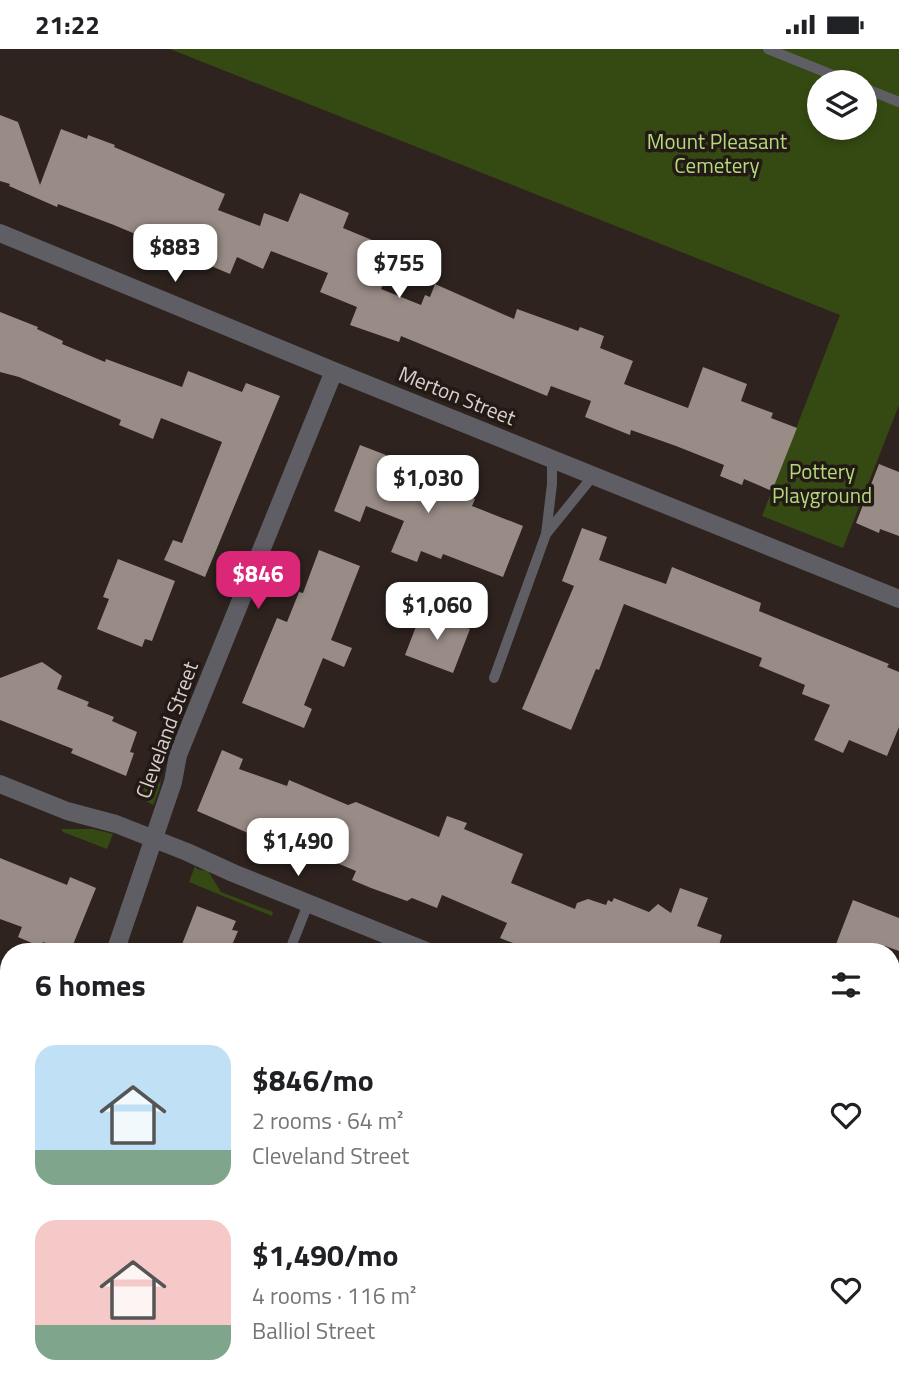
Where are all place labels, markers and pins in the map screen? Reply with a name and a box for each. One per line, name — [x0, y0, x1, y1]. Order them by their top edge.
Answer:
pin: $883 — [134, 225, 216, 284]
pin: $755 — [358, 240, 440, 300]
pin: $1,030 — [371, 455, 485, 515]
pin: $846 — [217, 552, 299, 611]
pin: $1,060 — [380, 583, 494, 642]
pin: $1,490 — [241, 819, 355, 878]

